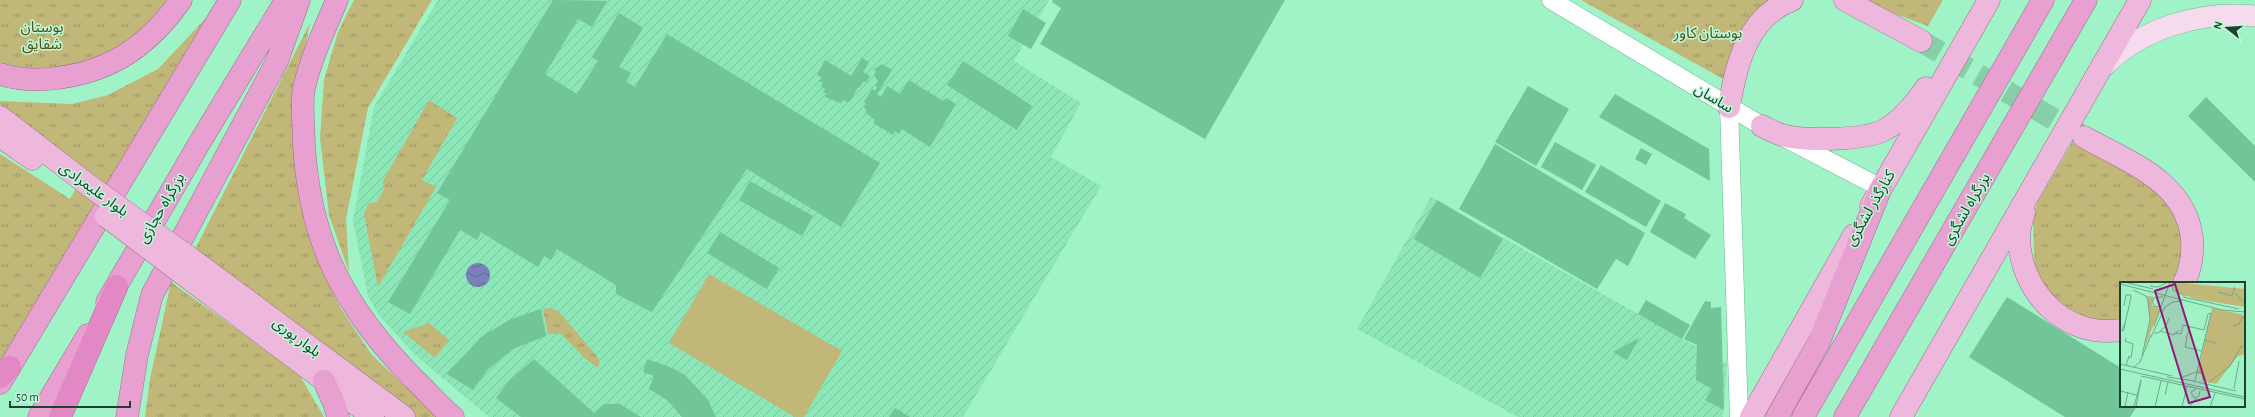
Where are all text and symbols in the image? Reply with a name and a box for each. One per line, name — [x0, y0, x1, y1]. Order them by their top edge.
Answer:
north arrow — [2207, 8, 2247, 48]
park label: بوستان شقایق — [20, 20, 64, 54]
text: N — [2212, 20, 2224, 30]
park label: بوستان کاور — [1673, 26, 1742, 42]
street label: ساسان — [1691, 81, 1736, 117]
street label: بلوار علیمرادی — [56, 159, 131, 220]
street label: کنارگذر لشگری — [1842, 167, 1899, 249]
street label: بزرگراه حجازی — [134, 170, 188, 246]
street label: بزرگراه لشگری — [1939, 170, 1994, 248]
inset map — [2120, 282, 2245, 407]
street label: بلوار پوری — [269, 315, 323, 362]
scale bar — [10, 383, 130, 409]
text: 50 m — [16, 391, 39, 403]

